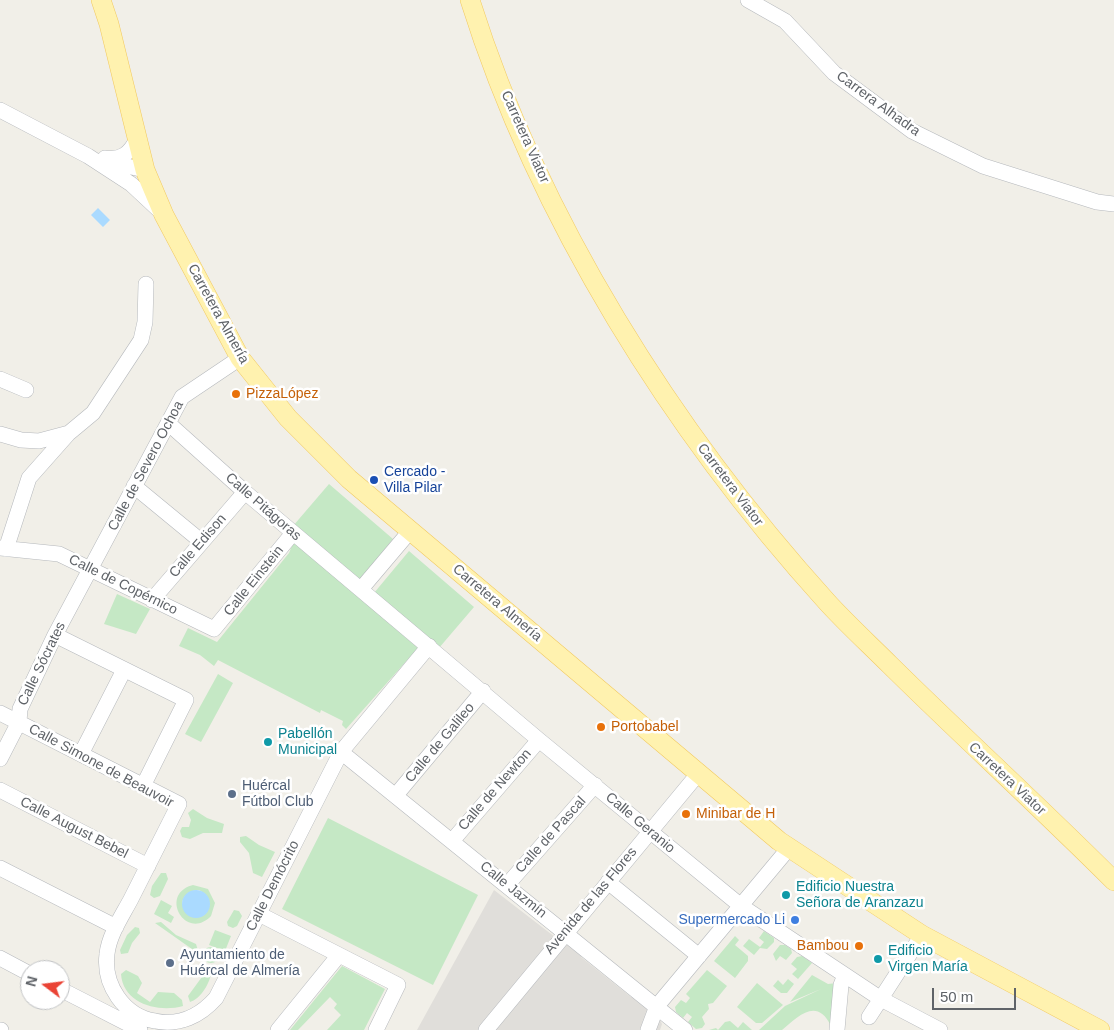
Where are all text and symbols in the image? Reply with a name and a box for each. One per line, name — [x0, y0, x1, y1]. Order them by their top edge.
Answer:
street label: Carrera Alhadra — [833, 68, 923, 140]
street label: Carretera Viator — [497, 88, 553, 186]
street label: Carretera Almería — [184, 261, 252, 367]
place label: PizzaLópez — [246, 386, 318, 402]
marker: PizzaLópez — [230, 388, 242, 400]
street label: Calle de Severo Ochoa — [105, 398, 187, 534]
street label: Carretera Viator — [693, 440, 767, 530]
place label: Cercado - Villa Pilar — [384, 464, 445, 497]
street label: Calle Pitágoras — [222, 470, 304, 544]
marker: Cercado - Villa Pilar — [368, 474, 380, 486]
street label: Calle Edison — [166, 511, 230, 581]
street label: Calle Einstein — [221, 542, 287, 620]
street label: Calle de Copérnico — [66, 551, 180, 619]
street label: Carretera Almería — [449, 561, 545, 645]
street label: Calle Sócrates — [14, 619, 70, 709]
street label: Calle de Galileo — [402, 700, 478, 786]
place label: Portobabel — [611, 719, 679, 735]
street label: Calle Simone de Beauvoir — [26, 721, 176, 811]
marker: Portobabel — [595, 721, 607, 733]
place label: Pabellón Municipal — [278, 726, 337, 759]
marker: Pabellón Municipal — [262, 736, 274, 748]
street label: Carretera Viator — [965, 739, 1049, 819]
street label: Calle de Newton — [455, 746, 535, 834]
place label: Huércal Fútbol Club — [242, 778, 314, 810]
marker: Huércal Fútbol Club — [226, 788, 238, 800]
street label: Calle Geranio — [602, 789, 678, 857]
street label: Calle August Bebel — [17, 793, 131, 863]
street label: Calle de Pascal — [512, 793, 590, 877]
place label: Minibar de H — [696, 806, 775, 822]
marker: Minibar de H — [680, 808, 692, 820]
street label: Calle Demócrito — [243, 838, 303, 934]
street label: Avenida de las Flores — [541, 844, 641, 958]
street label: Calle Jazmín — [476, 858, 550, 922]
place label: Edificio Nuestra Señora de Aranzazu — [796, 879, 924, 912]
marker: Edificio Nuestra Señora de Aranzazu — [780, 889, 792, 901]
place label: Supermercado Li — [678, 912, 785, 928]
marker: Supermercado Li — [789, 914, 801, 926]
place label: Bambou — [797, 938, 849, 954]
marker: Bambou — [853, 940, 865, 952]
place label: Edificio Virgen María — [888, 943, 968, 976]
place label: Ayuntamiento de Huércal de Almería — [180, 947, 300, 980]
marker: Edificio Virgen María — [872, 953, 884, 965]
marker: Ayuntamiento de Huércal de Almería — [164, 957, 176, 969]
north arrow — [20, 960, 70, 1010]
text: N — [22, 974, 41, 988]
scale bar — [934, 978, 1018, 1010]
text: 50 m — [940, 988, 973, 1005]

